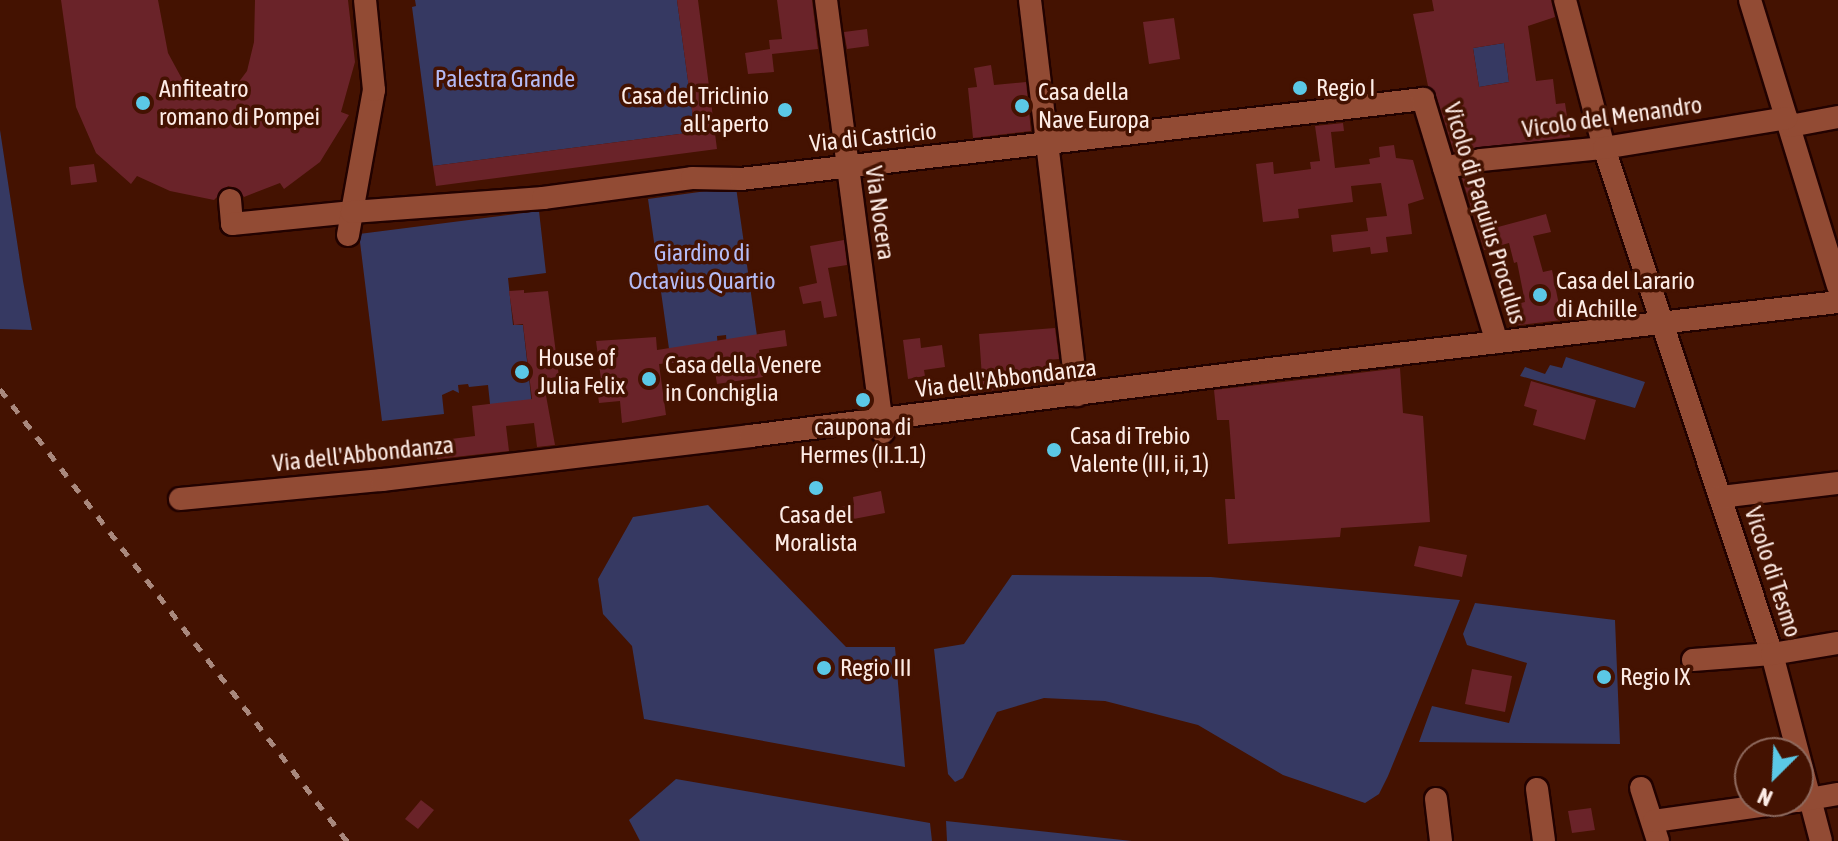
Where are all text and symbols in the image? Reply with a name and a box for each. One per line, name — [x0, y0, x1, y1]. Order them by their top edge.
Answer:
park label: Palestra Grande — [435, 65, 575, 93]
place label: Regio I — [1316, 74, 1375, 102]
place label: Anfiteatro romano di Pompei — [159, 75, 320, 131]
place label: Casa della Nave Europa — [1038, 78, 1150, 134]
marker: Regio I — [1291, 79, 1309, 97]
place label: Casa del Triclinio all'aperto — [621, 82, 769, 138]
street label: Vicolo del Menandro — [1520, 90, 1704, 144]
marker: Anfiteatro romano di Pompei — [134, 94, 152, 112]
marker: Casa della Nave Europa — [1013, 97, 1031, 115]
street label: Vicolo di Paquius Proculus — [1438, 99, 1532, 327]
marker: Casa del Triclinio all'aperto — [776, 101, 794, 119]
street label: Via di Castricio — [808, 116, 938, 158]
street label: Via Nocera — [859, 164, 901, 262]
park label: Giardino di Octavius Quartio — [628, 239, 776, 295]
place label: Casa del Larario di Achille — [1556, 267, 1695, 323]
marker: Casa del Larario di Achille — [1531, 286, 1549, 304]
place label: House of Julia Felix — [538, 344, 625, 400]
place label: Casa della Venere in Conchiglia — [665, 351, 822, 407]
street label: Via dell'Abbondanza — [914, 353, 1098, 403]
marker: House of Julia Felix — [513, 363, 531, 381]
marker: Casa della Venere in Conchiglia — [640, 370, 658, 388]
marker: caupona di Hermes (II.1.1) — [854, 391, 872, 409]
place label: caupona di Hermes (II.1.1) — [800, 413, 926, 469]
place label: Casa di Trebio Valente (III, ii, 1) — [1070, 422, 1209, 478]
street label: Via dell'Abbondanza — [271, 430, 455, 478]
marker: Casa di Trebio Valente (III, ii, 1) — [1045, 441, 1063, 459]
marker: Casa del Moralista — [807, 479, 825, 497]
place label: Casa del Moralista — [774, 501, 858, 557]
street label: Vicolo di Tesmo — [1738, 503, 1808, 641]
place label: Regio III — [840, 654, 912, 682]
marker: Regio III — [815, 659, 833, 677]
place label: Regio IX — [1620, 663, 1690, 691]
marker: Regio IX — [1595, 668, 1613, 686]
north arrow — [1734, 737, 1814, 817]
text: N — [1754, 783, 1776, 812]

